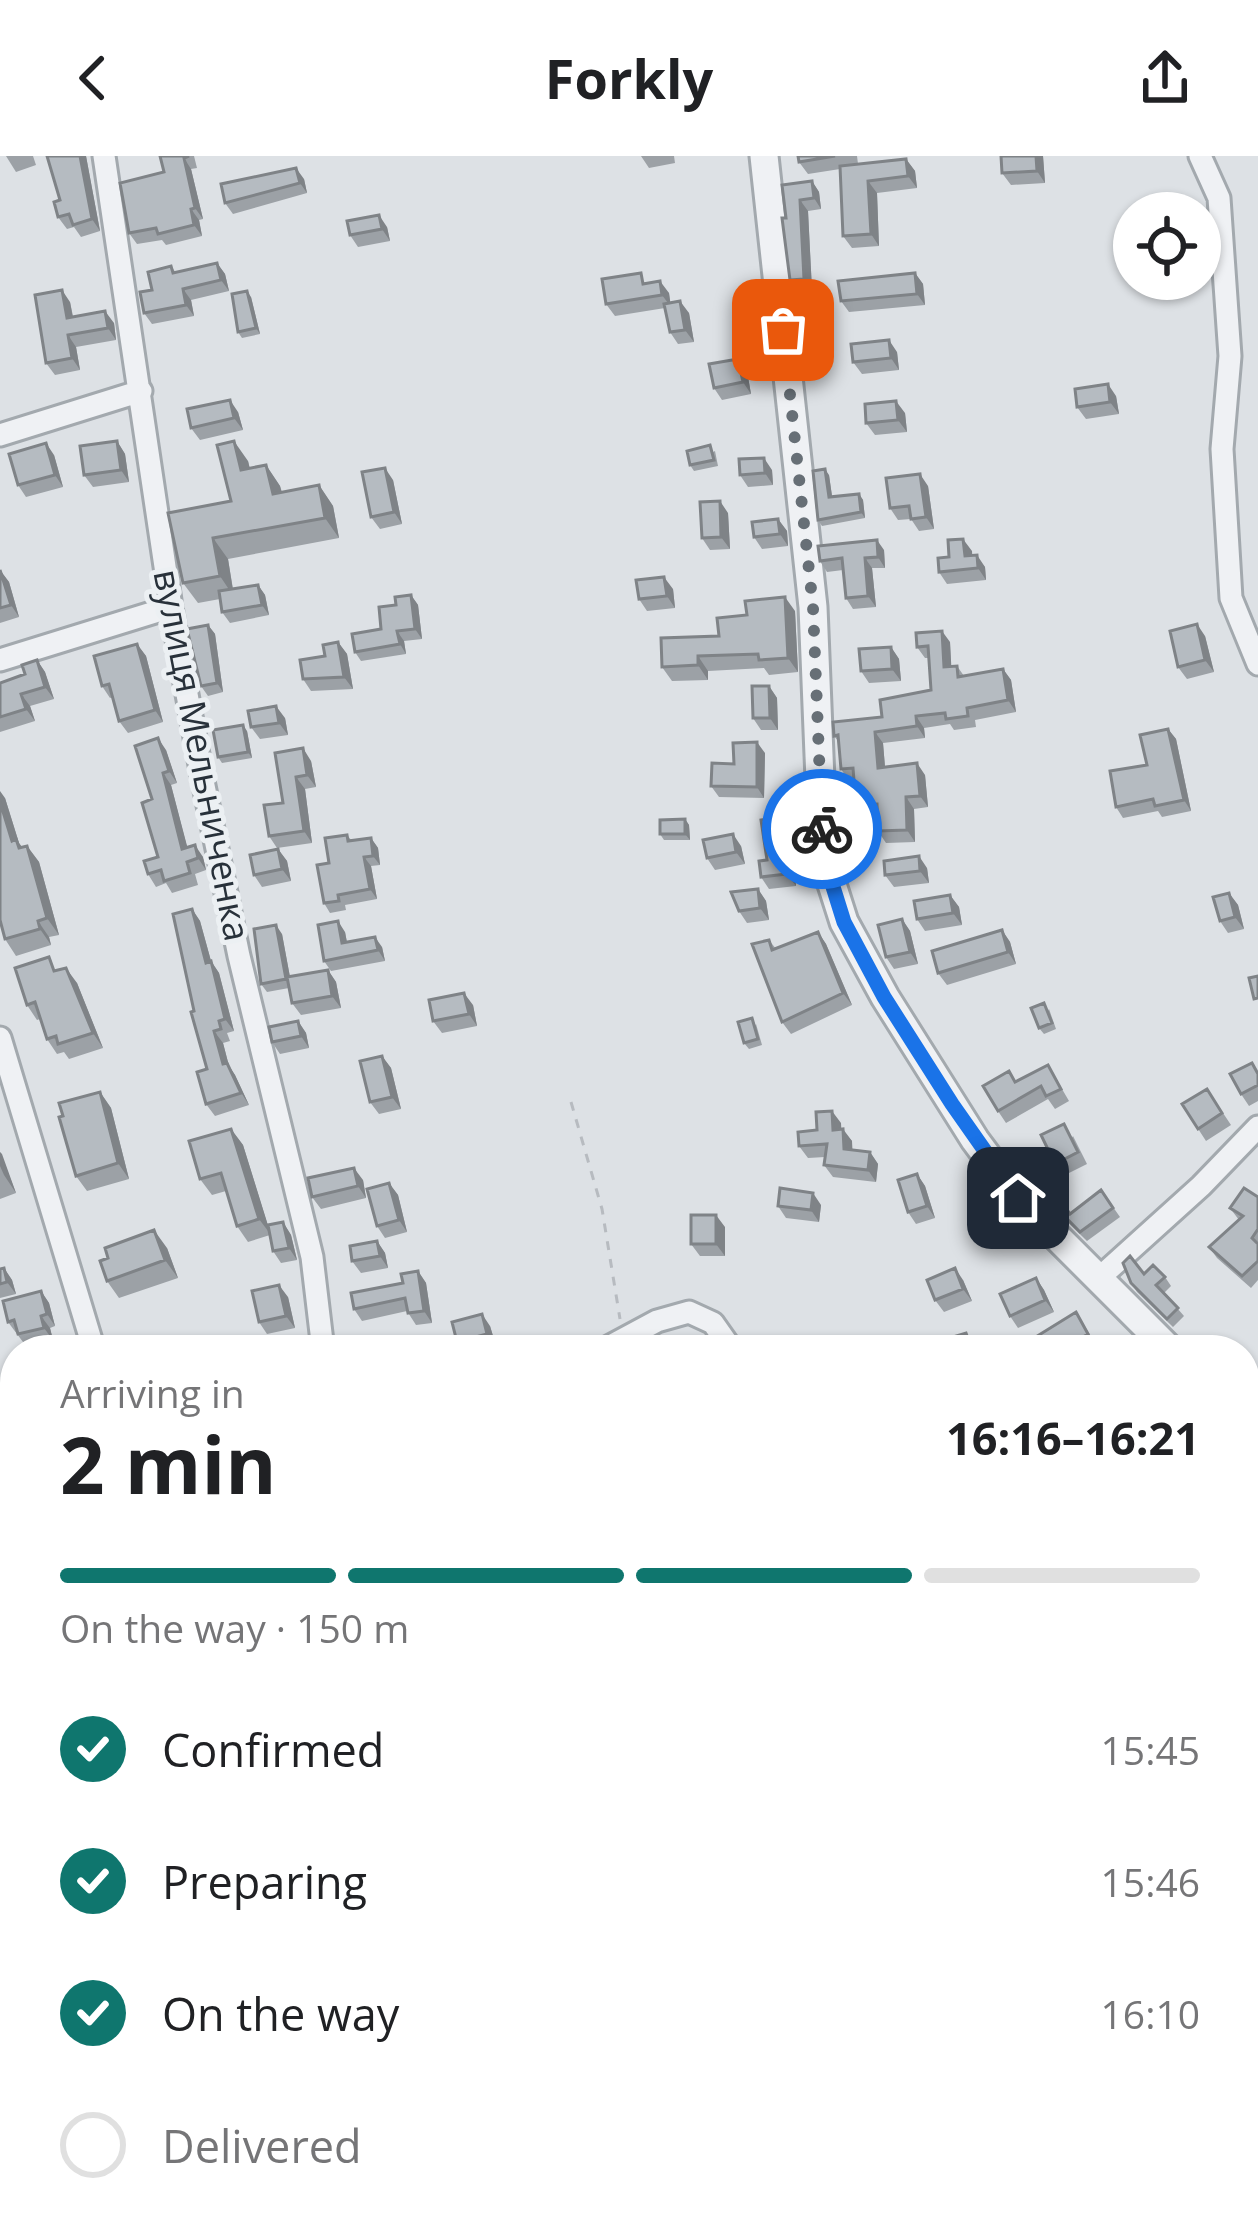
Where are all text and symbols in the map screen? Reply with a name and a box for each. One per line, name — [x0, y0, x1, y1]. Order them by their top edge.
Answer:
text: Forkly — [545, 41, 713, 115]
icon: back — [60, 45, 126, 111]
icon: share — [1132, 45, 1198, 111]
map controls — [1113, 192, 1221, 300]
button: locate — [1113, 192, 1221, 300]
pin — [732, 279, 834, 381]
icon: bag — [750, 297, 816, 363]
street label: вулиця Мельниченка — [142, 565, 263, 945]
courier — [762, 769, 882, 889]
icon: bike — [789, 796, 855, 862]
pin — [967, 1147, 1069, 1249]
icon: home — [985, 1165, 1051, 1231]
text: Arriving in — [60, 1366, 245, 1419]
text: 16:16–16:21 — [946, 1407, 1200, 1468]
text: 2 min — [60, 1411, 277, 1517]
text: On the way · 150 m — [60, 1601, 409, 1654]
icon: check — [60, 1716, 126, 1782]
text: Confirmed — [162, 1719, 384, 1780]
text: 15:45 — [1101, 1723, 1200, 1776]
icon: check — [60, 1848, 126, 1914]
text: Preparing — [162, 1851, 367, 1912]
text: 15:46 — [1101, 1855, 1200, 1908]
icon: check — [60, 1980, 126, 2046]
text: On the way — [162, 1983, 399, 2044]
text: 16:10 — [1101, 1987, 1200, 2040]
text: Delivered — [162, 2115, 362, 2176]

